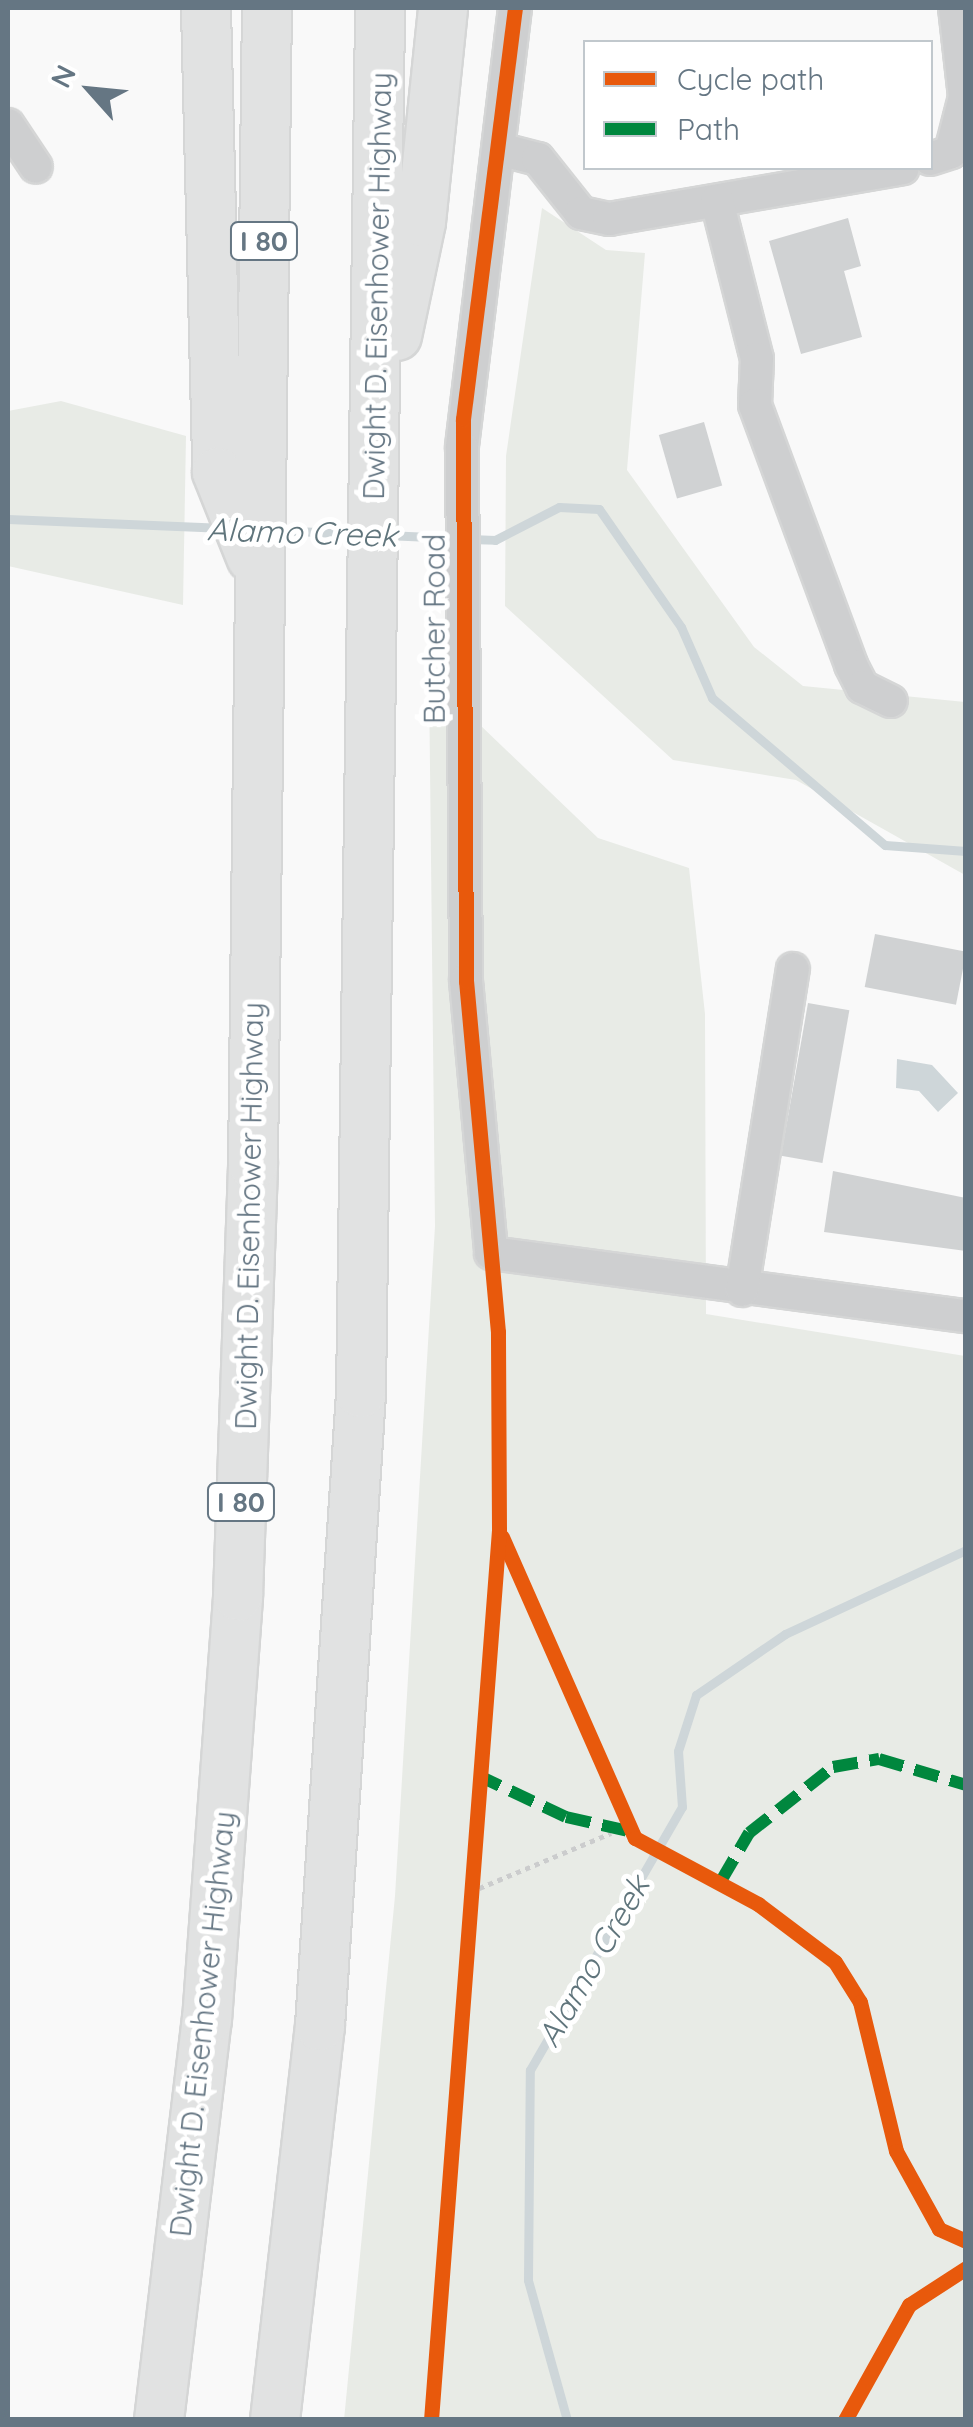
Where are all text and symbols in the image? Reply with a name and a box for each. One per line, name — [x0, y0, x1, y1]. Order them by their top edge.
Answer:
north arrow — [40, 40, 140, 140]
legend — [583, 40, 933, 170]
text: N — [43, 59, 83, 93]
text: Cycle path — [677, 60, 824, 98]
street label: Dwight D. Eisenhower Highway — [355, 72, 399, 500]
text: Path — [677, 110, 740, 148]
road number: I 80 — [229, 218, 299, 264]
water label: Alamo Creek — [206, 509, 398, 555]
street label: Butcher Road — [416, 534, 452, 724]
street label: Dwight D. Eisenhower Highway — [227, 1002, 271, 1430]
road number: I 80 — [206, 1479, 276, 1525]
street label: Dwight D. Eisenhower Highway — [162, 1809, 242, 2239]
water label: Alamo Creek — [529, 1869, 657, 2053]

